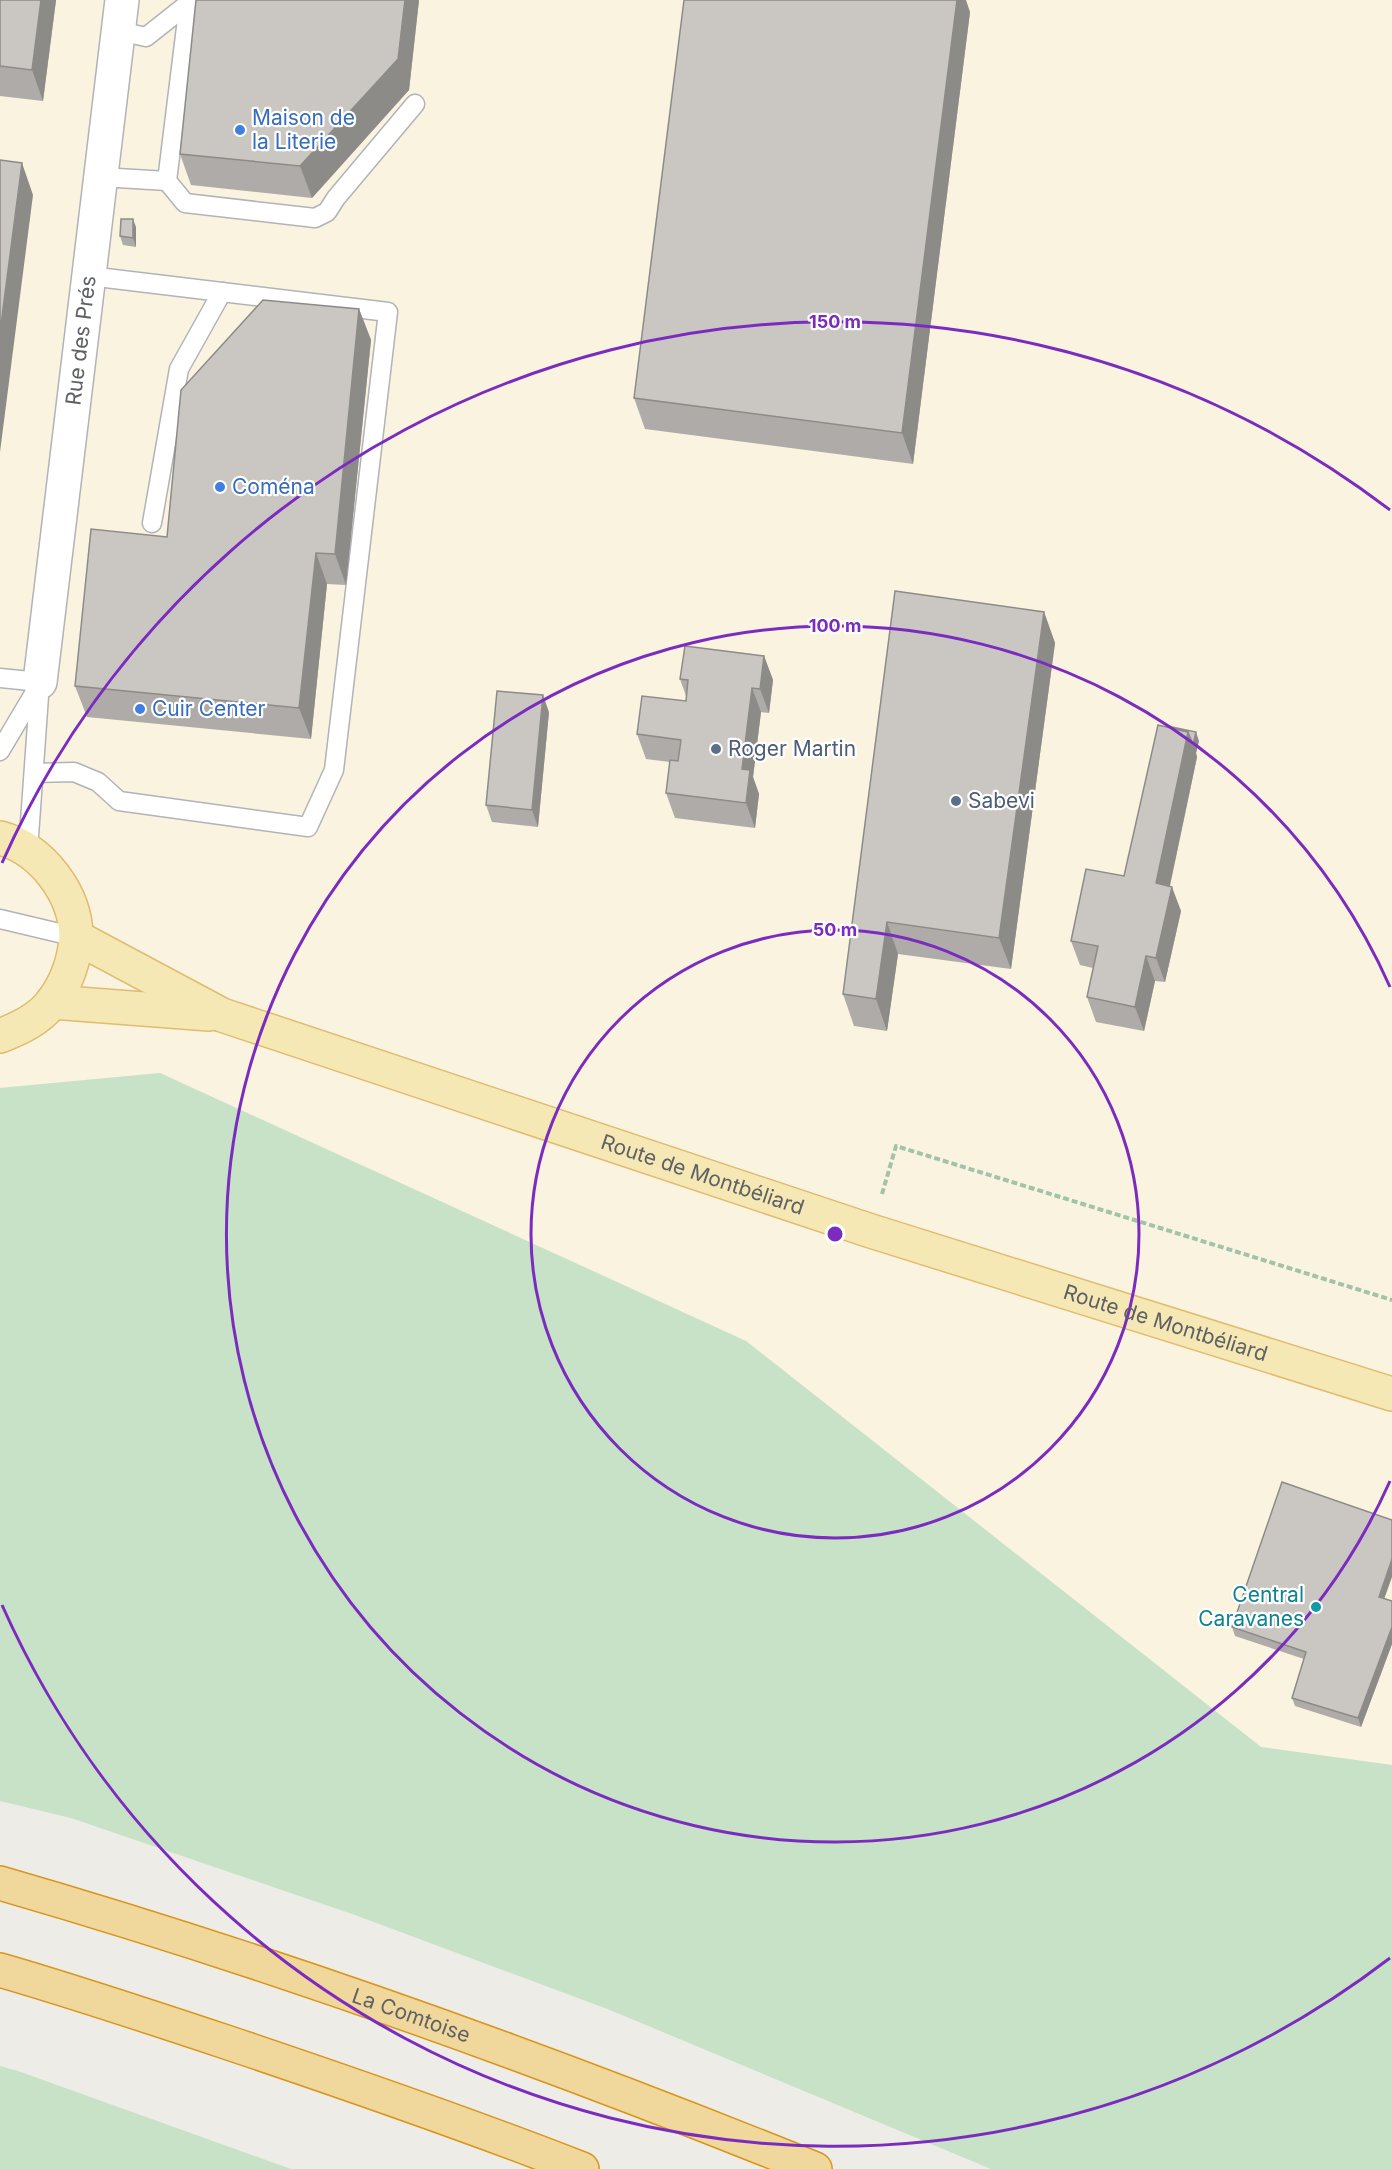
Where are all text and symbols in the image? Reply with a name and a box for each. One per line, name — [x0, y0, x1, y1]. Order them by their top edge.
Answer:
place label: Maison de la Literie — [252, 105, 355, 154]
marker: Maison de la Literie — [233, 123, 247, 137]
street label: Rue des Prés — [60, 274, 101, 407]
text: 150 m — [809, 311, 861, 332]
place label: Coména — [232, 474, 315, 499]
marker: Coména — [213, 480, 227, 494]
text: 100 m — [809, 615, 861, 636]
place label: Cuir Center — [152, 696, 266, 721]
marker: Cuir Center — [133, 702, 147, 716]
place label: Roger Martin — [728, 736, 856, 761]
marker: Roger Martin — [709, 742, 723, 756]
place label: Sabevi — [968, 788, 1035, 813]
marker: Sabevi — [949, 794, 963, 808]
text: 50 m — [813, 919, 857, 940]
street label: Route de Montbéliard — [598, 1129, 807, 1220]
centre of rings — [825, 1224, 845, 1244]
street label: Route de Montbéliard — [1060, 1279, 1271, 1366]
place label: Central Caravanes — [1198, 1582, 1304, 1631]
marker: Central Caravanes — [1309, 1600, 1323, 1614]
street label: La Comtoise — [349, 1983, 474, 2048]

